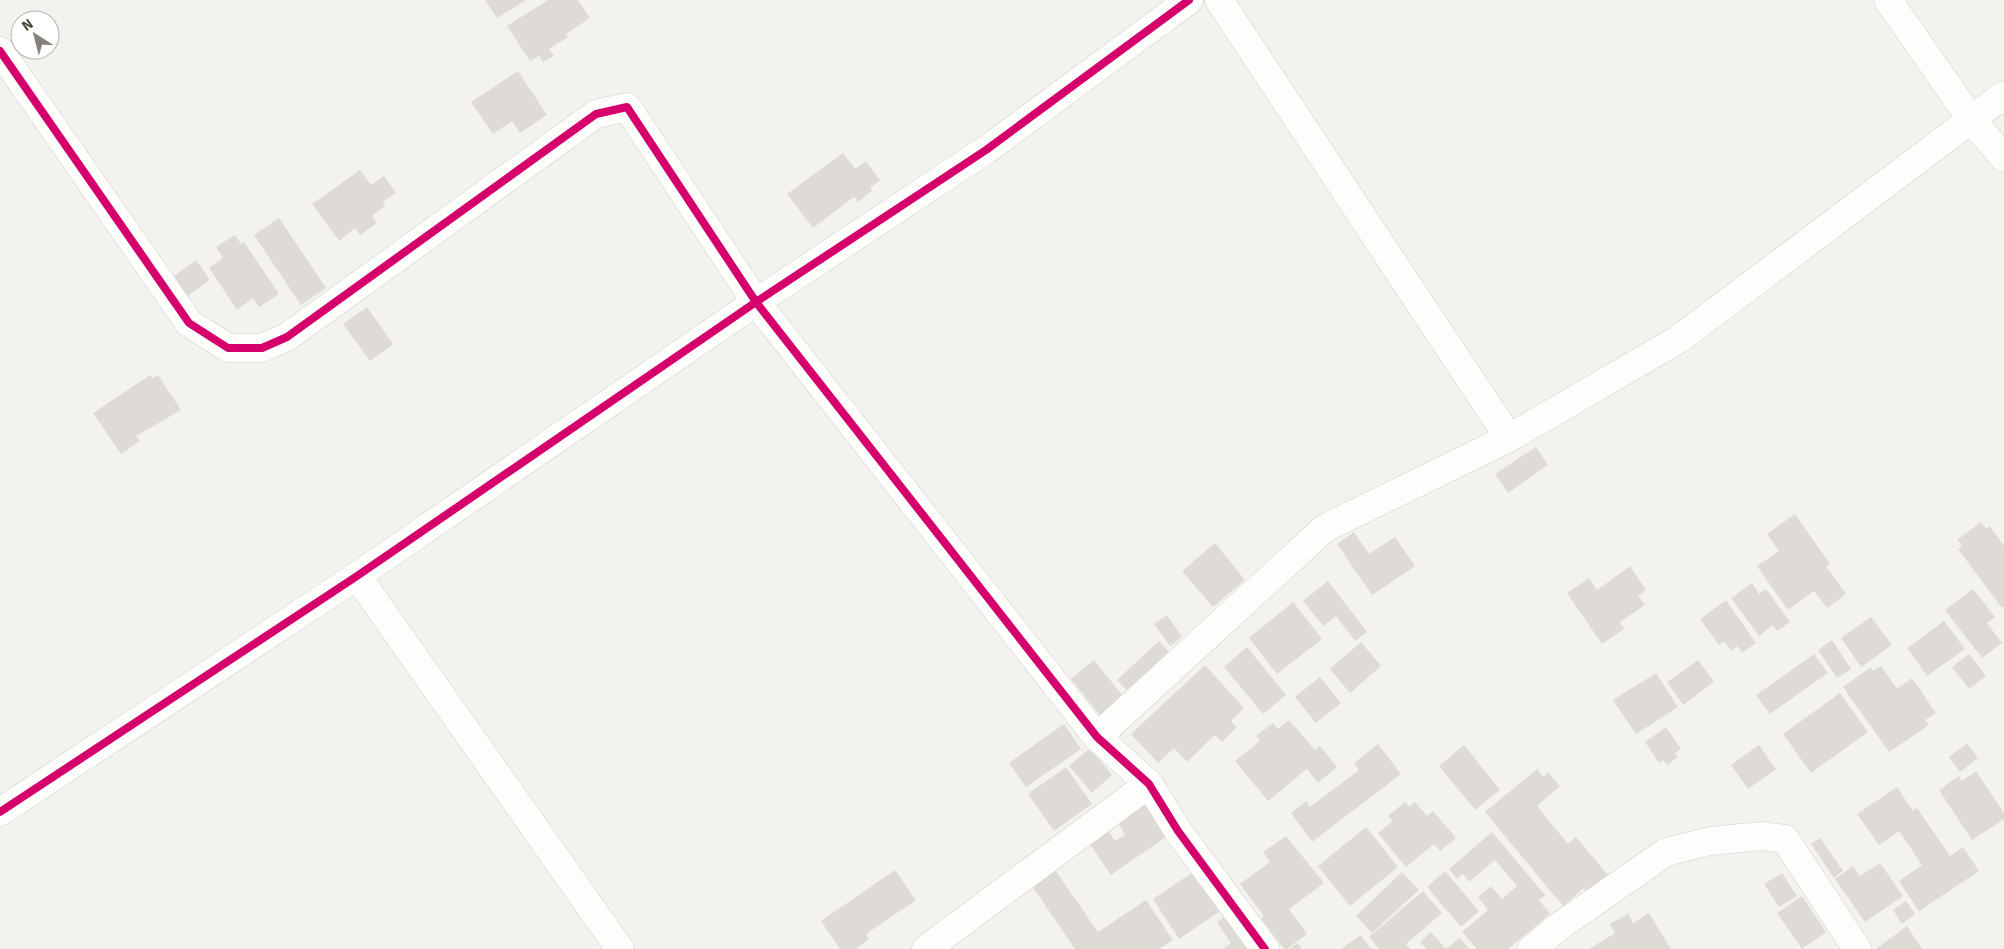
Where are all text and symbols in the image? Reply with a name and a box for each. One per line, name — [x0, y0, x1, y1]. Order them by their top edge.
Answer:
north arrow — [10, 10, 60, 60]
text: N — [19, 15, 37, 35]

